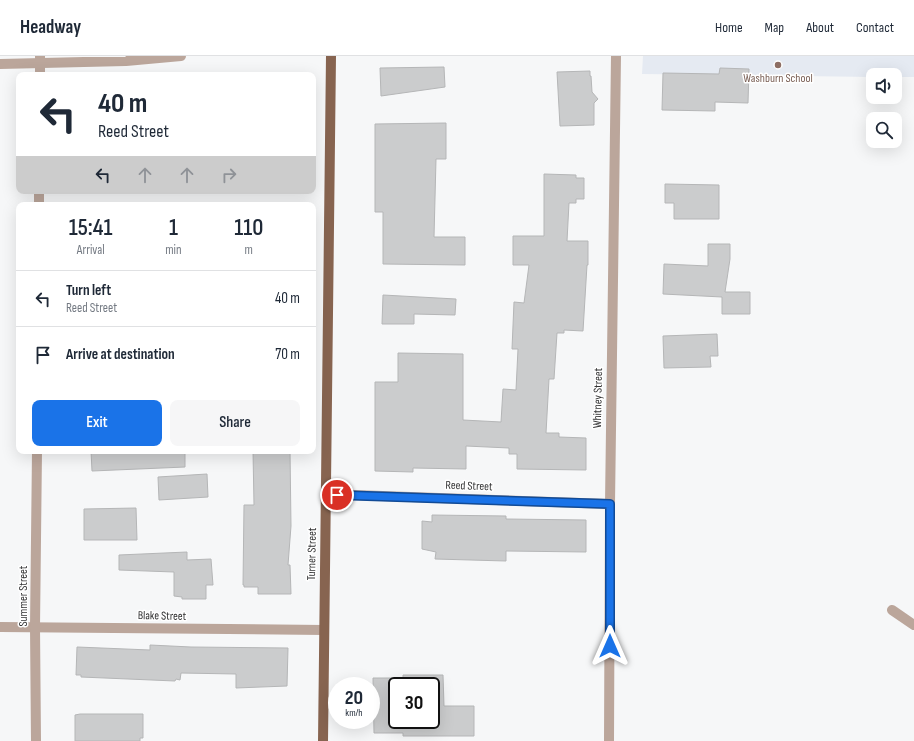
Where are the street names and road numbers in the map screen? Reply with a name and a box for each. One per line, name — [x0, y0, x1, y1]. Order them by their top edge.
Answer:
street label: Whitney Street — [590, 367, 606, 428]
street label: Reed Street — [445, 478, 493, 494]
street label: Turner Street — [304, 527, 320, 581]
street label: Summer Street — [16, 565, 31, 627]
street label: Blake Street — [138, 608, 187, 624]

